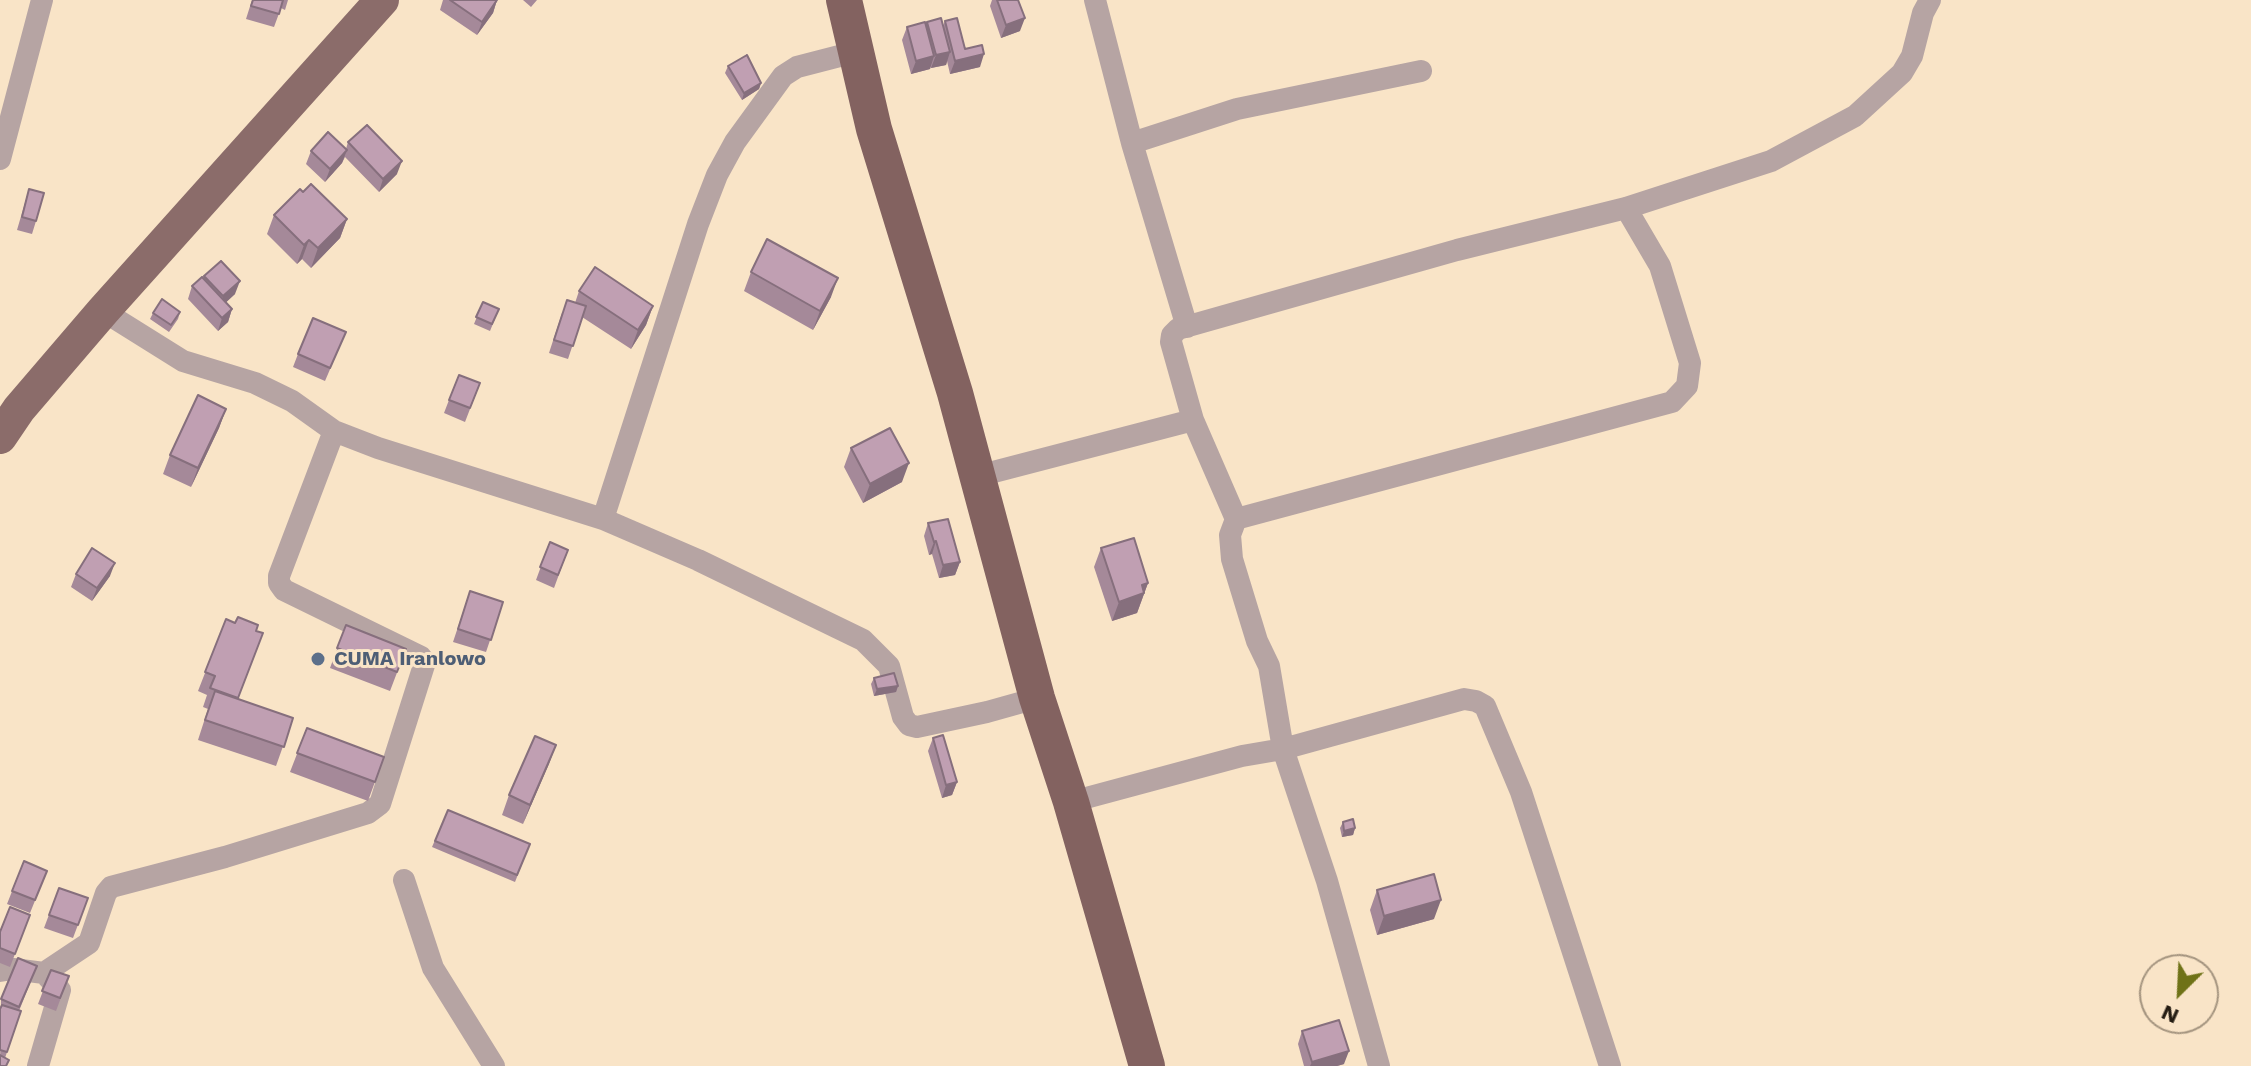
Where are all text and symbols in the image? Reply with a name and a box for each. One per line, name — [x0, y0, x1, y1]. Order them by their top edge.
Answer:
place label: CUMA Iranlowo — [334, 647, 486, 671]
marker: CUMA Iranlowo — [309, 650, 327, 668]
north arrow — [2139, 954, 2219, 1034]
text: N — [2157, 1000, 2182, 1029]

